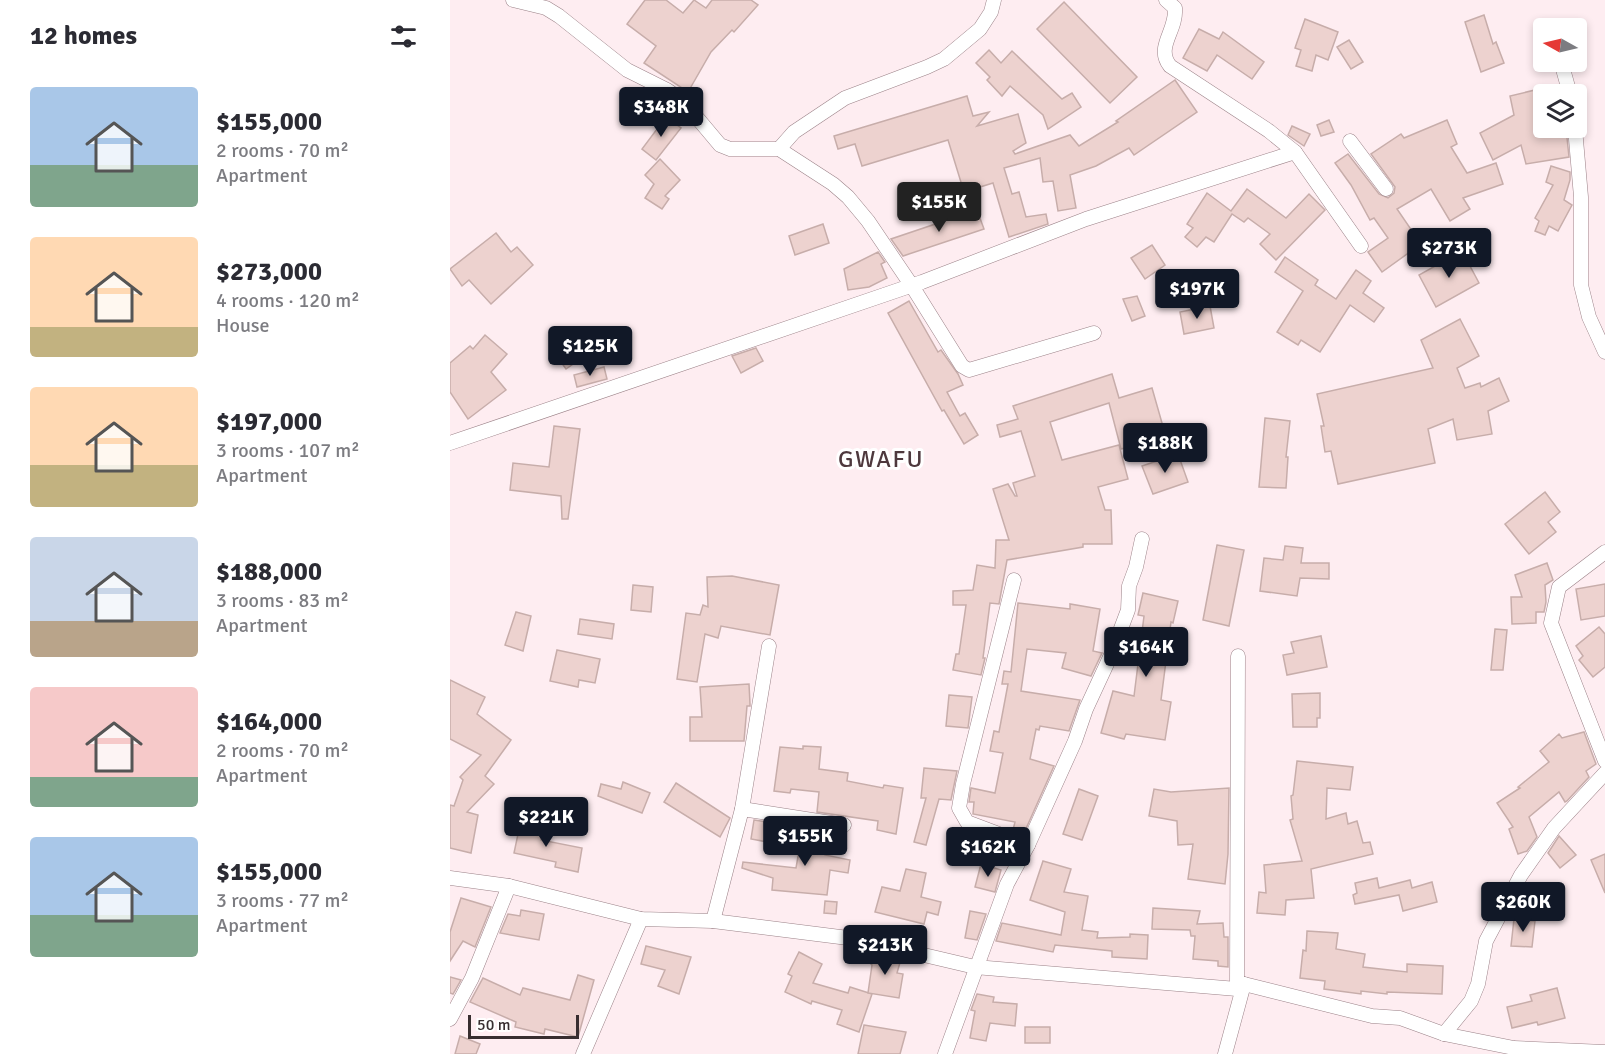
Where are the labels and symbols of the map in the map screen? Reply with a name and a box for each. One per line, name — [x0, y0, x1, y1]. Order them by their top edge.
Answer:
north arrow — [1533, 18, 1587, 72]
pin: $348K — [619, 87, 703, 138]
pin: $155K — [897, 182, 981, 233]
pin: $273K — [1407, 228, 1491, 279]
pin: $197K — [1155, 269, 1239, 320]
pin: $125K — [548, 326, 632, 377]
pin: $188K — [1123, 423, 1207, 474]
district label: GWAFU — [838, 444, 924, 474]
pin: $164K — [1104, 627, 1188, 678]
pin: $221K — [504, 797, 588, 848]
pin: $155K — [763, 816, 847, 867]
pin: $162K — [946, 827, 1030, 878]
pin: $260K — [1481, 882, 1565, 933]
pin: $213K — [843, 925, 927, 976]
scale bar — [468, 1012, 579, 1040]

